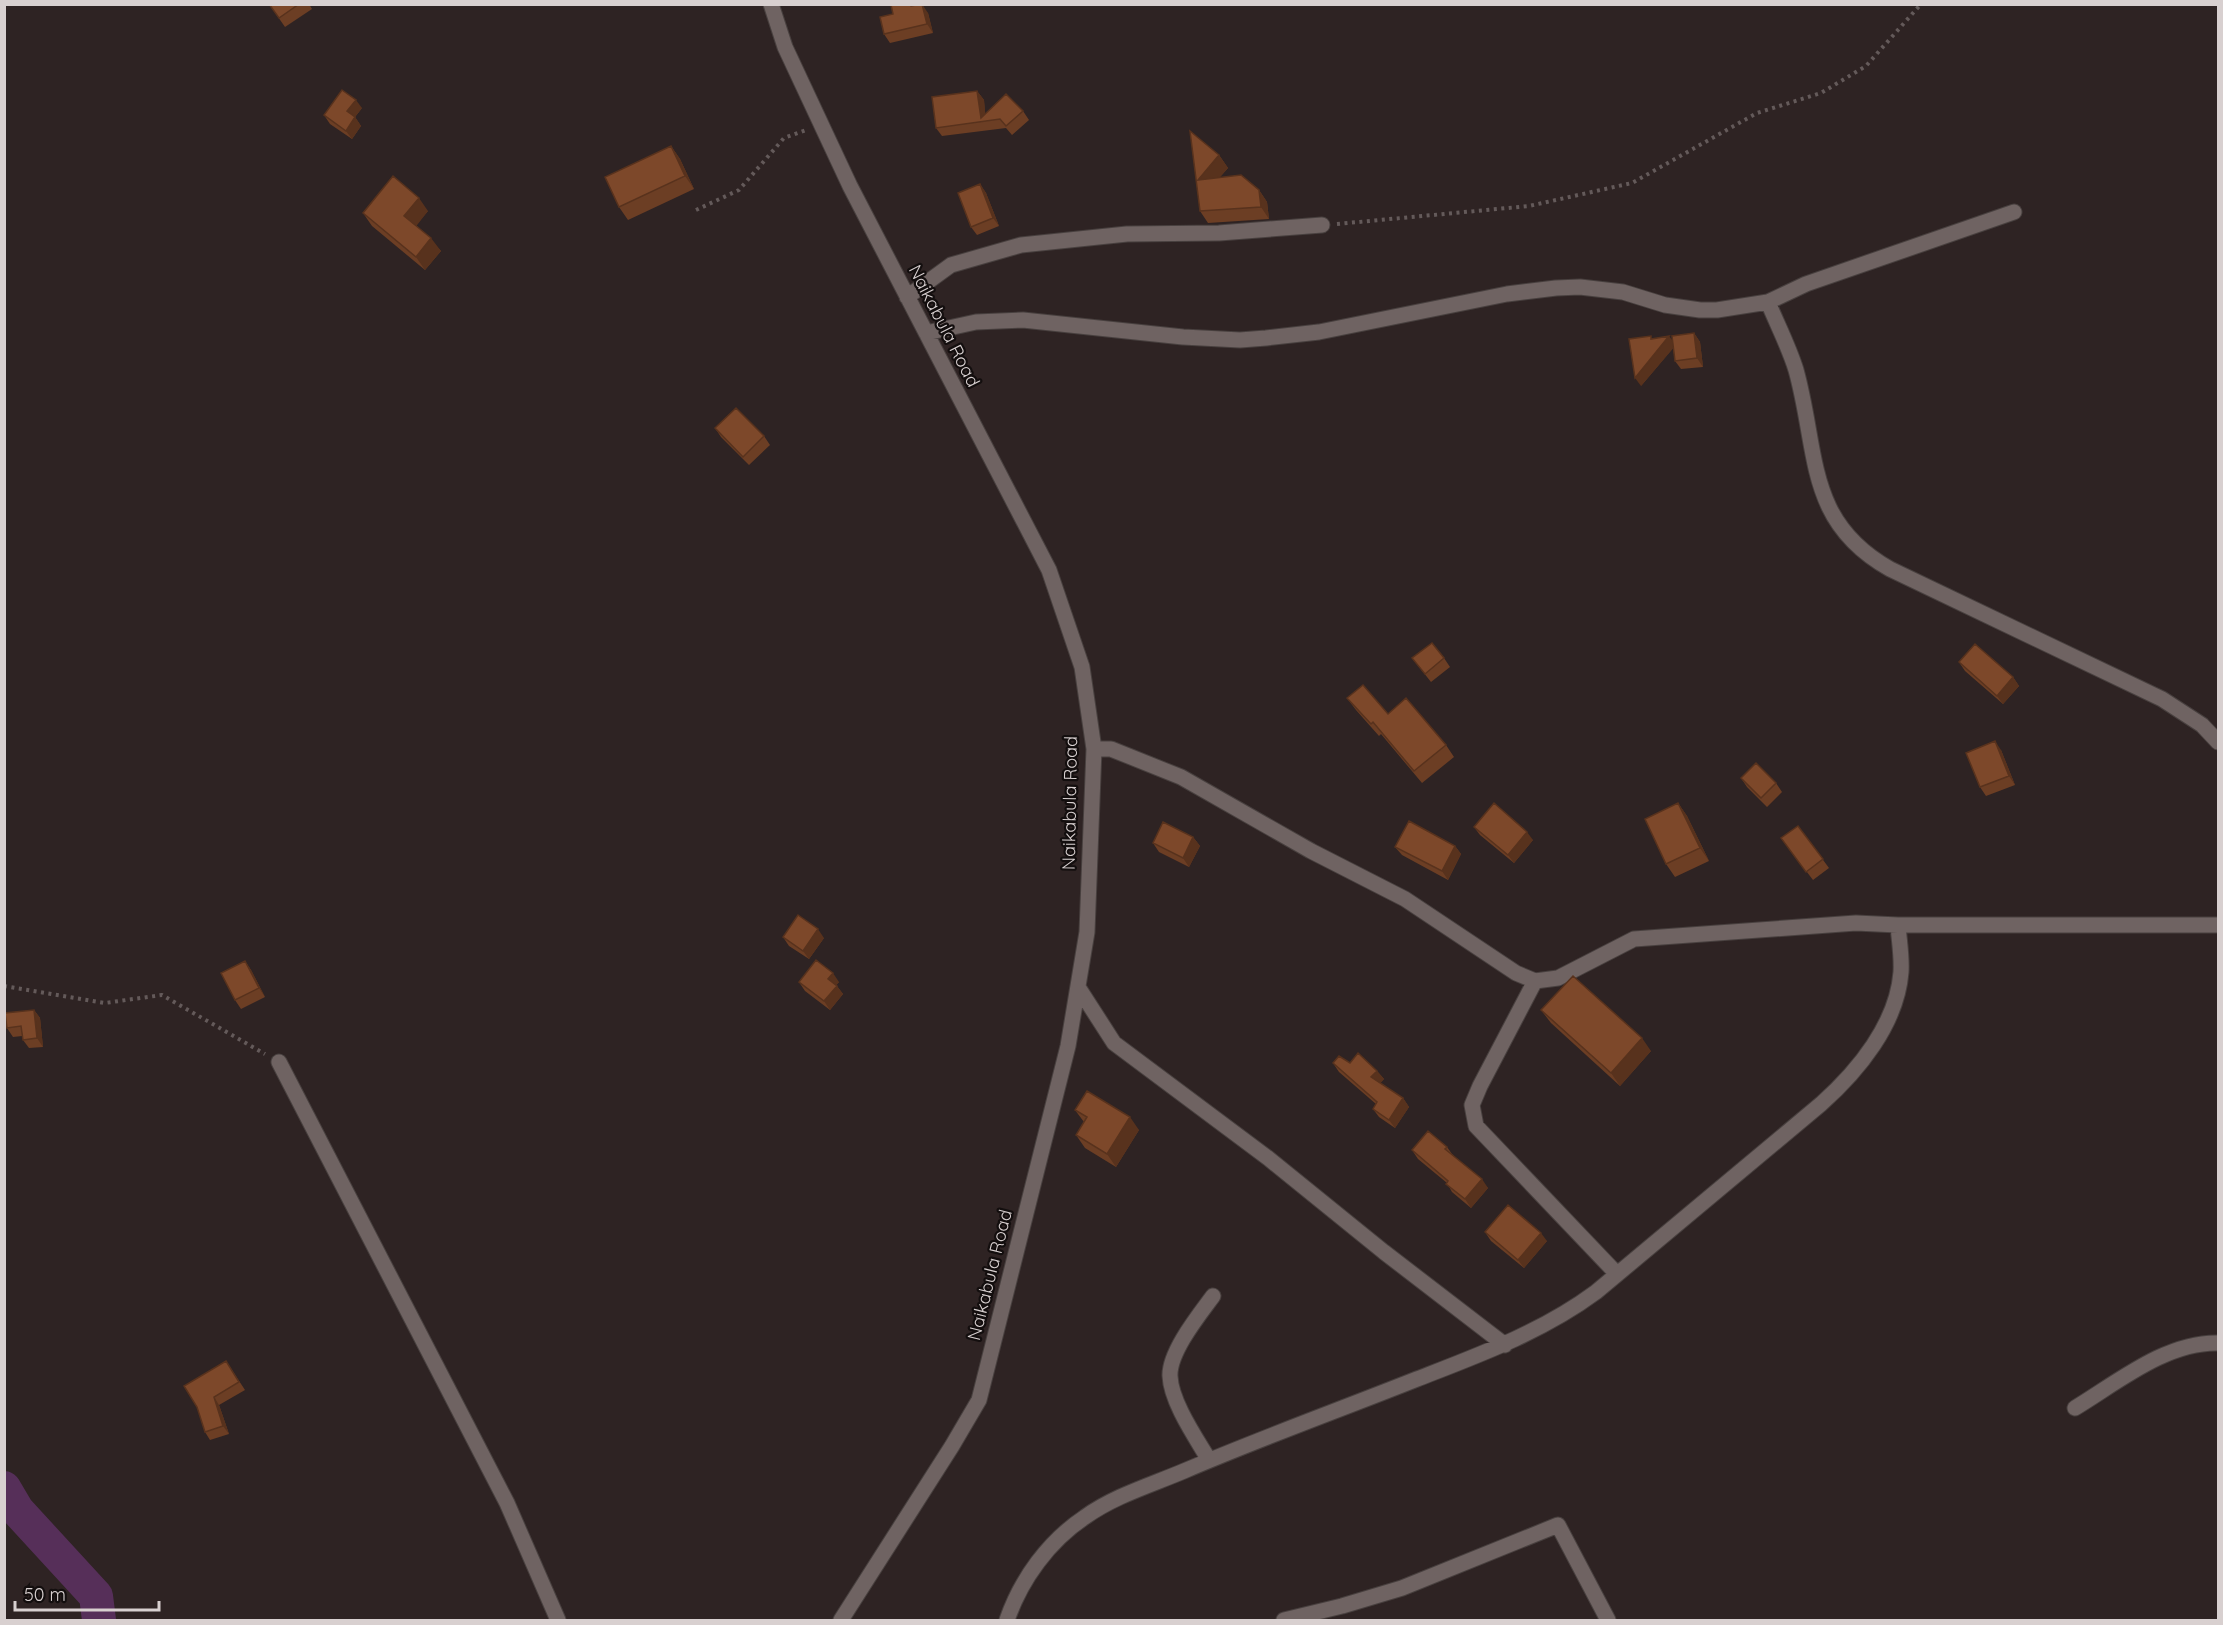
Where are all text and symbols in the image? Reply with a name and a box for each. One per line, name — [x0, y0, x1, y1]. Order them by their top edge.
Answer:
street label: Naikabula Road — [904, 261, 985, 391]
street label: Naikabula Road — [1057, 736, 1082, 870]
street label: Naikabula Road — [962, 1207, 1017, 1343]
scale bar — [15, 1574, 159, 1612]
text: 50 m — [24, 1583, 66, 1606]

